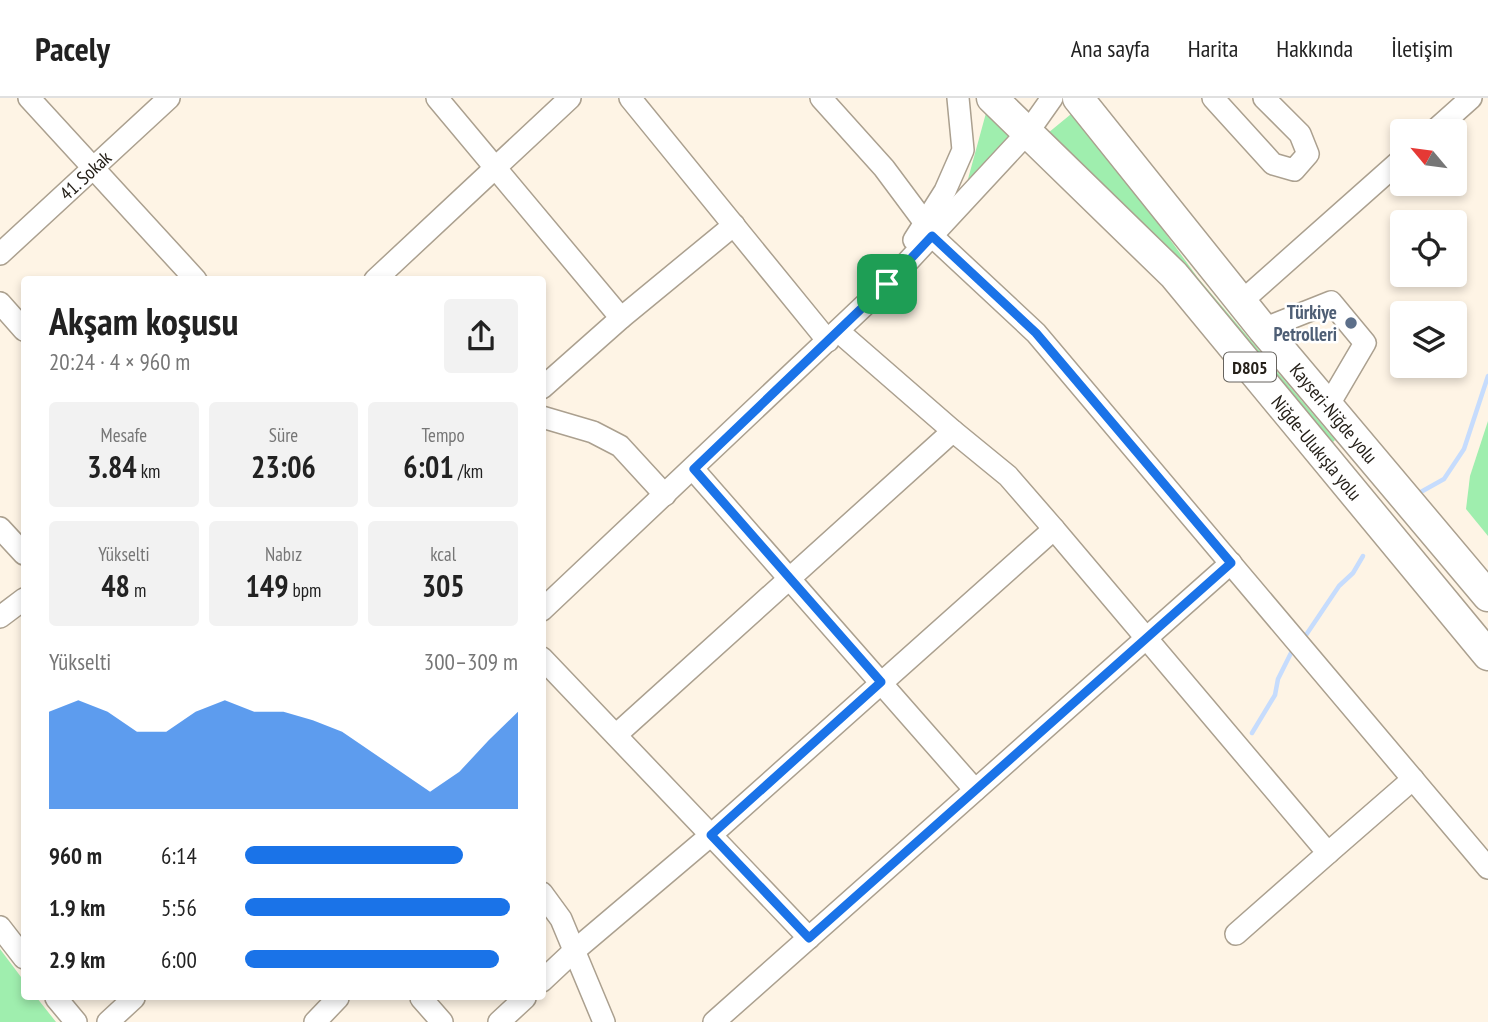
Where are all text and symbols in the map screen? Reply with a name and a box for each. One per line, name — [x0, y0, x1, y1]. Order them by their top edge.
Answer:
text: Pacely — [35, 27, 110, 70]
text: Ana sayfa — [1071, 33, 1150, 64]
text: Harita — [1188, 33, 1238, 64]
text: Hakkında — [1276, 33, 1353, 64]
text: İletişim — [1391, 33, 1453, 64]
north arrow — [1390, 119, 1466, 196]
map controls — [1390, 119, 1467, 378]
street label: 41. Sokak — [54, 145, 117, 205]
button: locate — [1390, 210, 1467, 287]
pin — [857, 254, 917, 314]
icon: arrive — [868, 265, 906, 303]
text: Akşam koşusu — [49, 296, 238, 345]
button: share — [444, 299, 518, 373]
place label: Türkiye Petrolleri — [1274, 300, 1337, 346]
button: layers — [1390, 301, 1467, 378]
marker: Türkiye Petrolleri — [1343, 315, 1359, 331]
text: 20:24 · 4 × 960 m — [49, 347, 190, 376]
road number: D805 — [1224, 353, 1276, 382]
street label: Kayseri-Niğde yolu — [1285, 358, 1383, 468]
street label: Niğde-Ulukışla yolu — [1266, 390, 1367, 505]
text: Mesafe — [101, 423, 147, 447]
text: Süre — [269, 423, 298, 447]
text: Tempo — [422, 423, 465, 447]
text: 3.84 — [87, 447, 137, 486]
text: 23:06 — [251, 447, 316, 486]
text: 6:01 — [403, 447, 454, 486]
text: km — [137, 459, 160, 483]
text: /km — [454, 459, 483, 483]
text: Yükselti — [98, 542, 150, 566]
text: Nabız — [265, 542, 302, 566]
text: kcal — [430, 542, 456, 566]
text: 48 — [101, 566, 130, 605]
text: 149 — [246, 566, 289, 605]
text: 305 — [422, 566, 465, 605]
text: m — [130, 578, 146, 602]
text: bpm — [289, 578, 321, 602]
text: Yükselti — [49, 647, 111, 676]
text: 300–309 m — [424, 647, 518, 676]
text: 960 m — [49, 841, 102, 870]
text: 6:14 — [161, 841, 197, 870]
text: 1.9 km — [49, 893, 105, 922]
text: 5:56 — [161, 893, 197, 922]
text: 2.9 km — [49, 945, 105, 974]
text: 6:00 — [161, 945, 197, 974]

